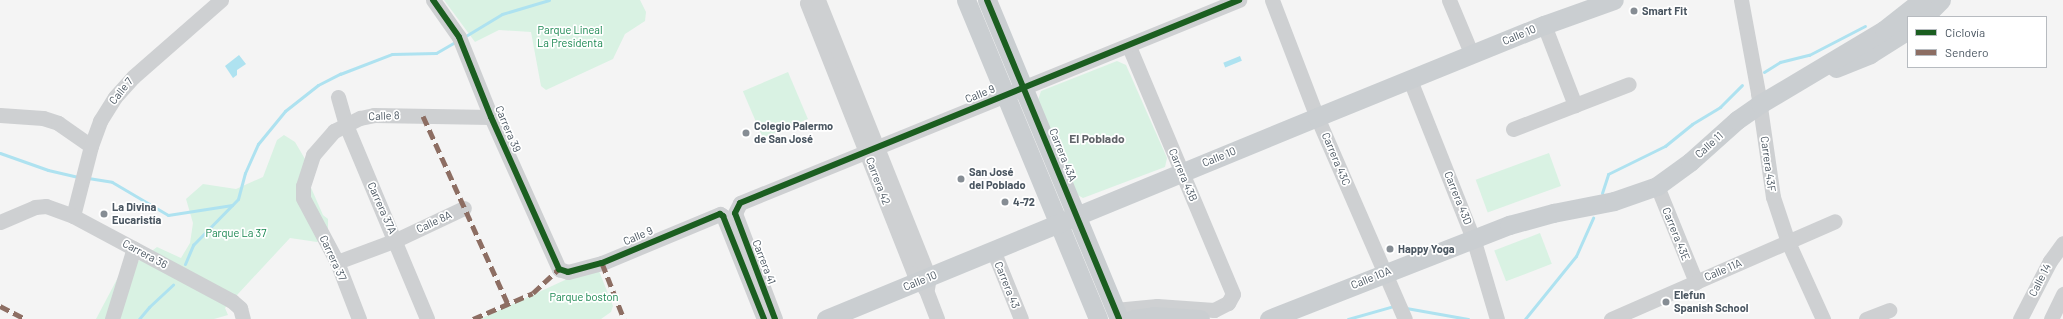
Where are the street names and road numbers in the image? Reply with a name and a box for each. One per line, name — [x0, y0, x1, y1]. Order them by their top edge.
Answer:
street label: Calle 10 — [1500, 22, 1538, 48]
street label: Calle 7 — [106, 75, 136, 107]
street label: Calle 9 — [963, 82, 997, 106]
street label: Carrera 39 — [492, 104, 524, 154]
street label: Calle 8 — [368, 109, 400, 123]
street label: Carrera 43A — [1046, 126, 1080, 184]
street label: Calle 11 — [1692, 129, 1726, 161]
street label: Carrera 43C — [1319, 131, 1353, 187]
street label: Carrera 43F — [1758, 135, 1778, 193]
street label: Calle 10 — [1200, 144, 1238, 170]
street label: Carrera 43B — [1166, 146, 1200, 204]
street label: Carrera 42 — [863, 155, 893, 207]
street label: Carrera 43D — [1441, 169, 1475, 227]
street label: Carrera 37A — [365, 180, 399, 236]
street label: Carrera 43E — [1659, 205, 1693, 263]
street label: Calle 8A — [414, 208, 454, 236]
street label: Calle 9 — [621, 224, 655, 248]
street label: Carrera 37 — [317, 233, 349, 283]
street label: Carrera 36 — [120, 237, 170, 271]
street label: Carrera 41 — [749, 238, 779, 286]
street label: Calle 11A — [1702, 256, 1744, 284]
street label: Carrera 43 — [992, 260, 1022, 310]
street label: Calle 14 — [2026, 261, 2054, 299]
street label: Calle 10A — [1349, 264, 1393, 292]
street label: Calle 10 — [901, 268, 939, 294]

